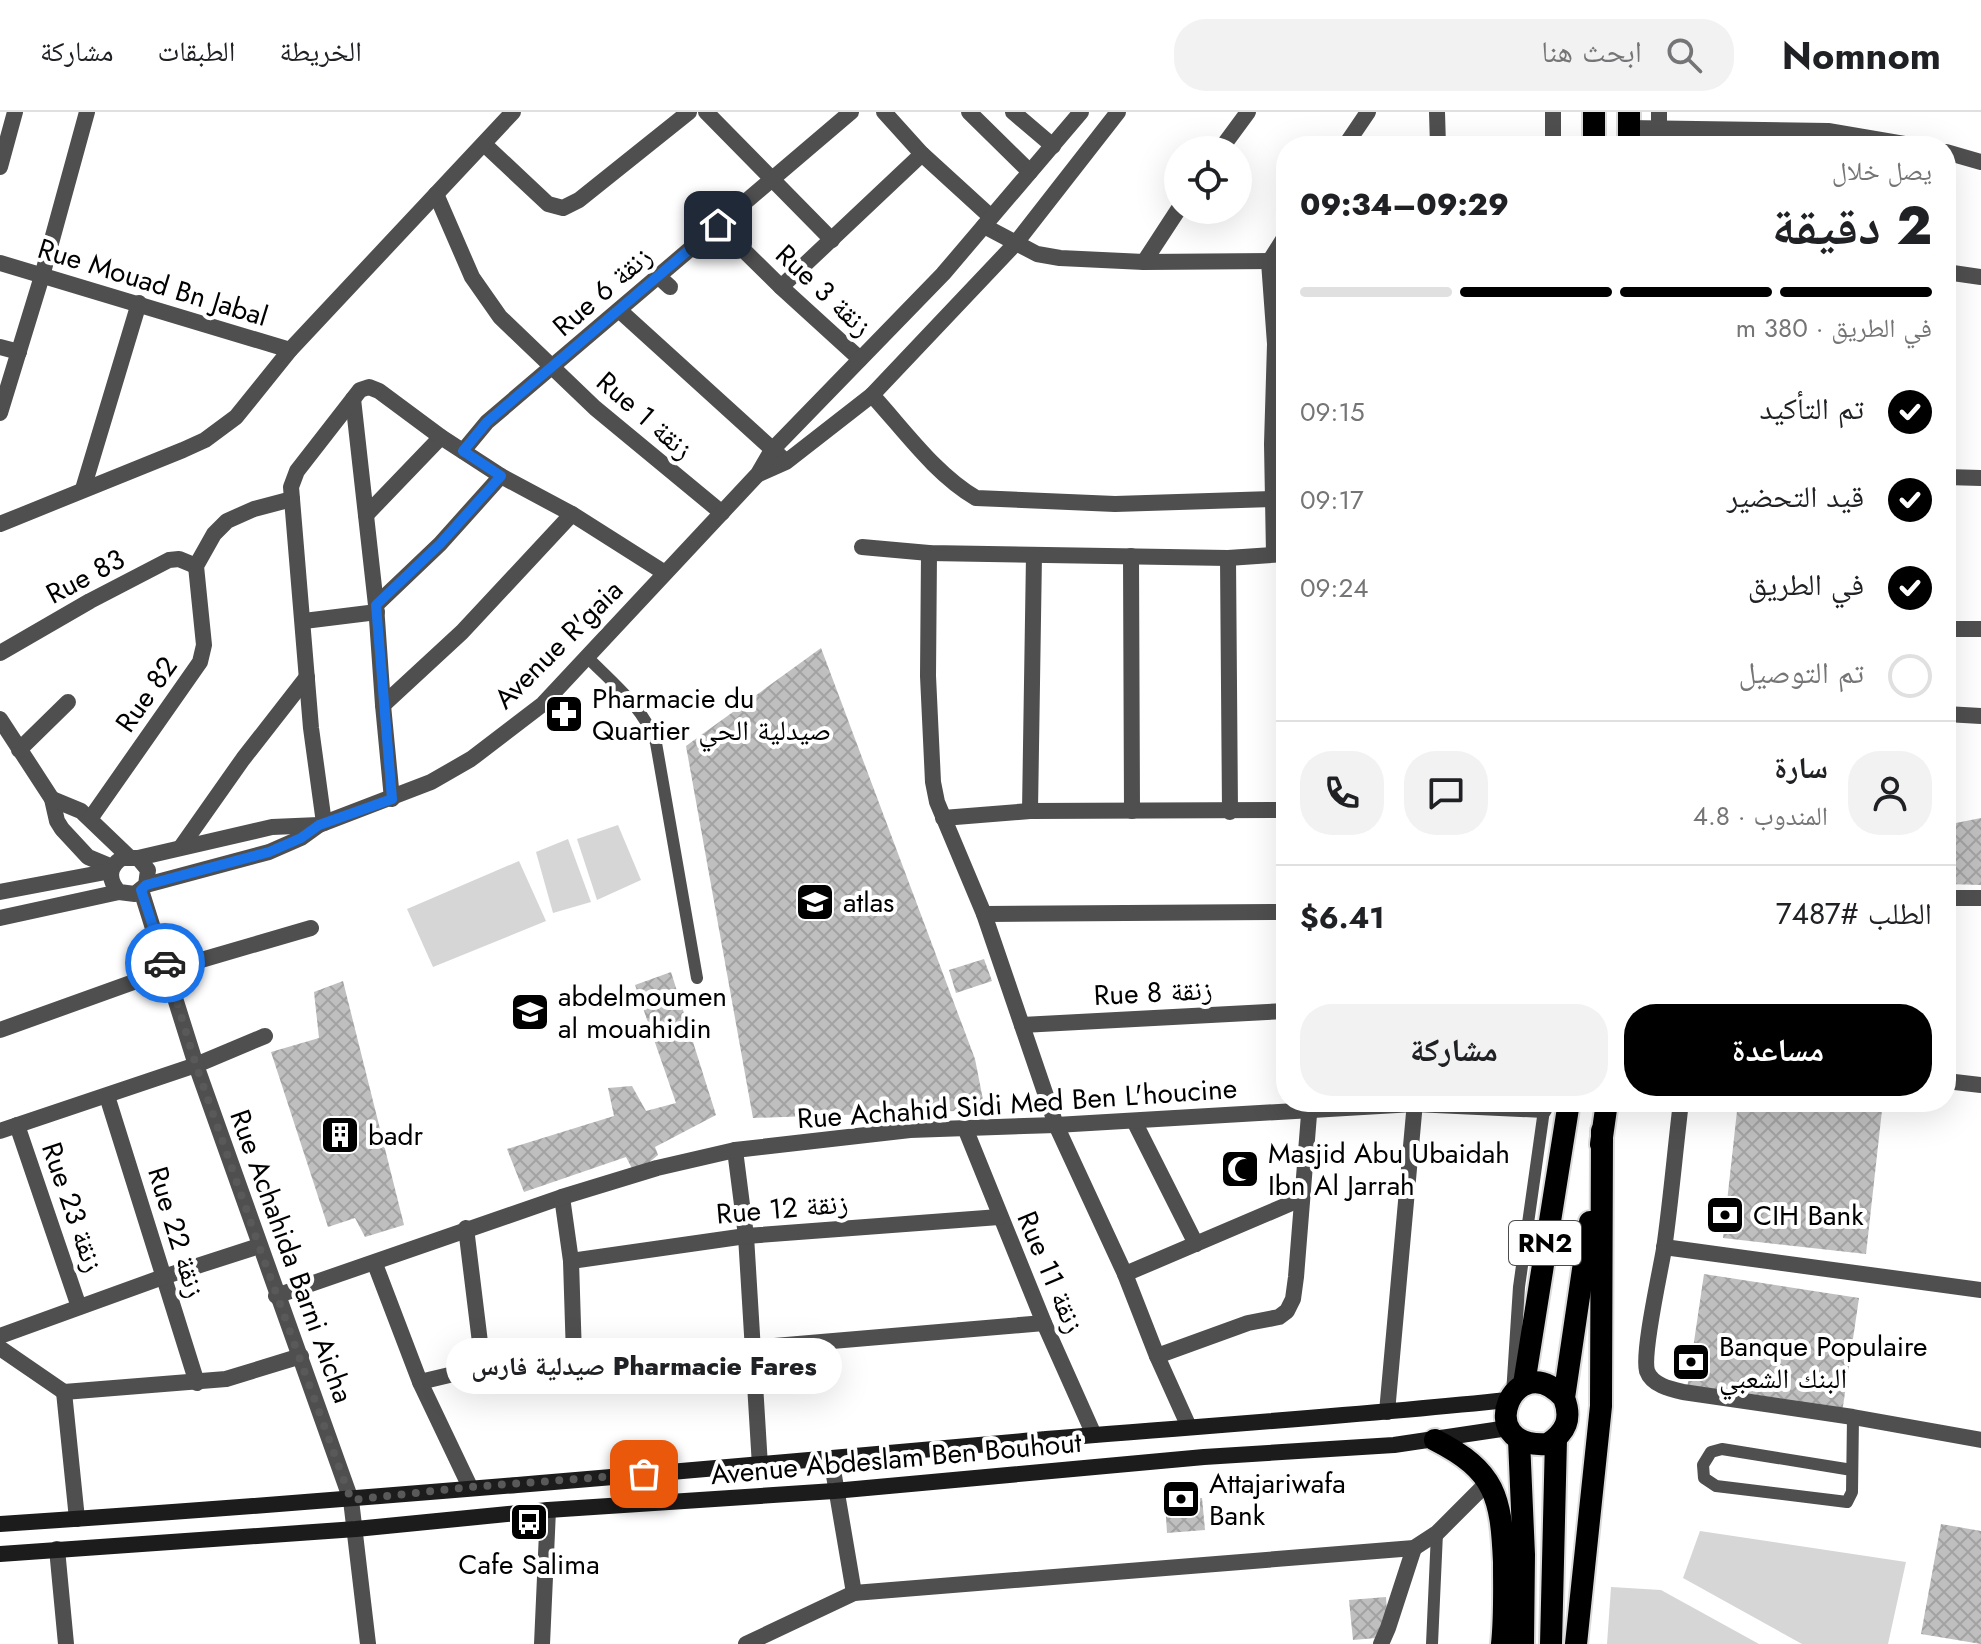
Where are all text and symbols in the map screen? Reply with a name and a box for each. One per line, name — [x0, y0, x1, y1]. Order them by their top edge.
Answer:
search box — [1174, 19, 1734, 91]
text: Nomnom — [1782, 28, 1941, 83]
text: ابحث هنا — [1541, 30, 1642, 73]
text: مشاركة — [40, 31, 114, 72]
text: الطبقات — [158, 31, 235, 72]
text: الخريطة — [279, 31, 362, 72]
icon: search — [1662, 33, 1706, 77]
map controls — [1164, 136, 1252, 224]
button: locate — [1164, 136, 1252, 224]
text: يصل خلال — [1832, 152, 1932, 190]
text: 09:29–09:34 — [1300, 183, 1509, 226]
text: 2 دقيقة — [1772, 188, 1932, 264]
pin — [684, 191, 752, 259]
icon: home — [696, 203, 740, 247]
street label: Rue Mouad Bn Jabal — [33, 228, 273, 337]
street label: Rue 3 زنقة — [766, 235, 881, 346]
street label: Rue 6 زنقة — [544, 237, 661, 346]
text: في الطريق · 380 m — [1736, 309, 1932, 347]
street label: Rue 1 زنقة — [587, 362, 702, 469]
text: تم التأكيد — [1760, 387, 1864, 430]
icon: check — [1888, 390, 1932, 434]
text: 09:15 — [1300, 393, 1365, 431]
text: قيد التحضير — [1727, 475, 1864, 518]
icon: check — [1888, 478, 1932, 522]
text: 09:17 — [1300, 481, 1364, 519]
street label: Rue 83 — [39, 539, 132, 614]
text: في الطريق — [1748, 563, 1864, 606]
icon: check — [1888, 566, 1932, 610]
text: 09:24 — [1300, 569, 1368, 607]
street label: Avenue R'gaia — [484, 570, 632, 718]
street label: Rue 82 — [105, 648, 187, 741]
text: تم التوصيل — [1738, 651, 1864, 694]
place label: Pharmacie du Quartier صيدلية الحي — [592, 678, 831, 753]
pharmacy icon: Pharmacie du Quartier صيدلية الحي — [543, 693, 585, 735]
text: سارة — [1774, 746, 1828, 789]
button: phone — [1300, 751, 1384, 835]
button: chat — [1404, 751, 1488, 835]
button: person — [1848, 751, 1932, 835]
text: المندوب · 4.8 — [1693, 797, 1828, 835]
school or university icon: atlas — [794, 881, 836, 923]
place label: atlas — [843, 882, 894, 923]
text: الطلب #7487 — [1776, 892, 1932, 935]
text: $6.41 — [1300, 896, 1385, 939]
courier — [125, 923, 205, 1003]
icon: car — [143, 941, 187, 985]
street label: Rue 8 زنقة — [1093, 969, 1213, 1016]
place label: abdelmoumen al mouahidin — [558, 976, 727, 1049]
school or university icon: abdelmoumen al mouahidin — [509, 991, 551, 1033]
button: مشاركة — [1300, 1004, 1608, 1096]
button: مساعدة — [1624, 1004, 1932, 1096]
street label: Rue Achahid Sidi Med Ben L'houcine — [796, 1068, 1238, 1139]
street label: Rue Achahida Barni Aicha — [219, 1104, 364, 1409]
building icon: badr — [319, 1114, 361, 1156]
place label: badr — [368, 1115, 423, 1156]
place label: Masjid Abu Ubaidah Ibn Al Jarrah — [1268, 1133, 1510, 1206]
street label: Rue 23 زنقة — [31, 1137, 114, 1278]
mosque icon: Masjid Abu Ubaidah Ibn Al Jarrah — [1219, 1148, 1261, 1190]
street label: Rue 22 زنقة — [137, 1161, 216, 1303]
street label: Rue 12 زنقة — [714, 1182, 850, 1235]
bank icon: CIH Bank — [1704, 1194, 1746, 1236]
place label: CIH Bank — [1753, 1195, 1864, 1236]
street label: Rue 11 زنقة — [1007, 1205, 1095, 1339]
road number: RN2 — [1509, 1221, 1581, 1265]
place label: Banque Populaire البنك الشعبي — [1719, 1326, 1928, 1401]
callout: Pharmacie Fares صيدلية فارس — [446, 1338, 842, 1394]
bank icon: Banque Populaire البنك الشعبي — [1670, 1341, 1712, 1383]
text: Pharmacie Fares صيدلية فارس — [471, 1347, 817, 1385]
street label: Avenue Abdeslam Ben Bouhout — [709, 1422, 1083, 1495]
pin — [610, 1440, 678, 1508]
icon: bag — [622, 1452, 666, 1496]
place label: Attajariwafa Bank — [1209, 1463, 1346, 1536]
bank icon: Attajariwafa Bank — [1160, 1478, 1202, 1520]
bus stop icon: Cafe Salima — [508, 1501, 550, 1543]
place label: Cafe Salima — [458, 1544, 600, 1585]

